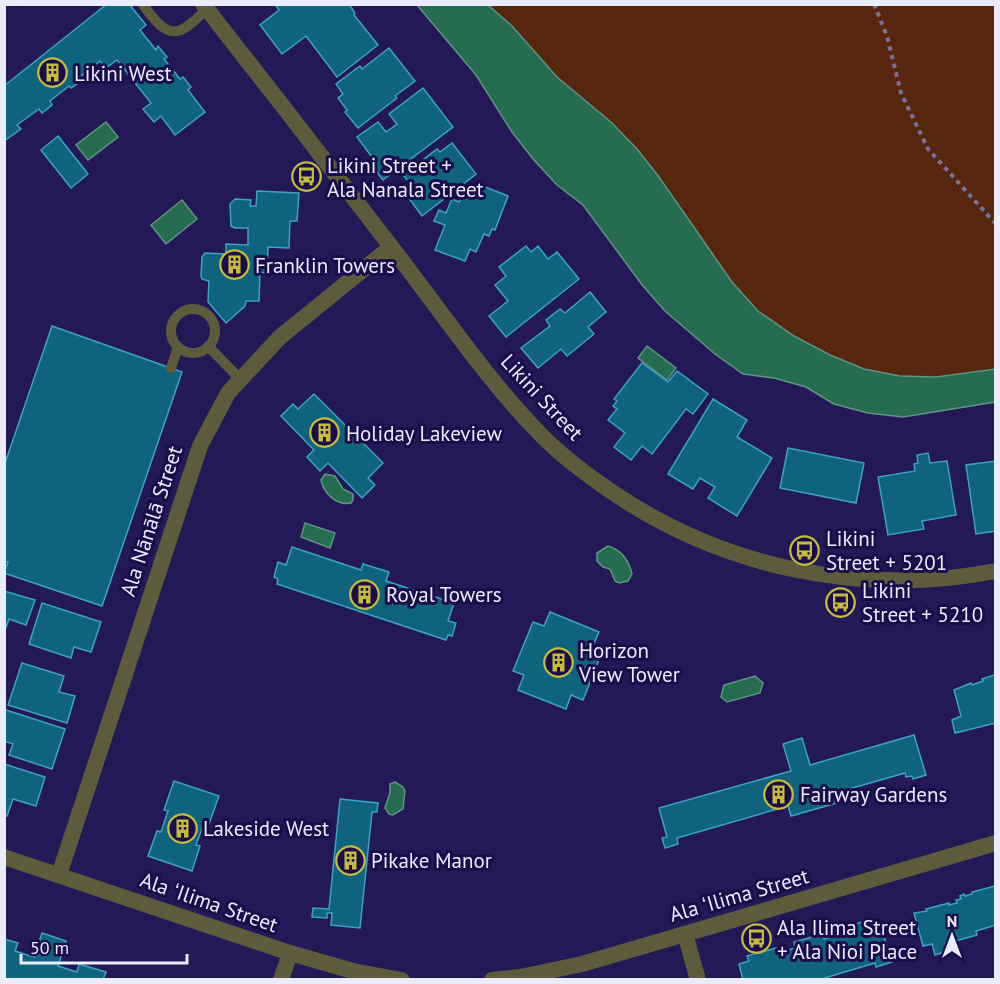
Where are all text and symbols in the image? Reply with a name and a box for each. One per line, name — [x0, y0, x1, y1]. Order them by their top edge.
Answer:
building icon: Likini West — [37, 57, 69, 89]
place label: Likini West — [74, 60, 172, 87]
place label: Likini Street + Ala Nanala Street — [327, 152, 484, 203]
bus stop icon: Likini Street + Ala Nanala Street — [290, 161, 322, 193]
building icon: Franklin Towers — [218, 249, 250, 281]
place label: Franklin Towers — [255, 252, 395, 279]
street label: Likini Street — [495, 348, 589, 446]
building icon: Holiday Lakeview — [309, 417, 341, 449]
place label: Holiday Lakeview — [346, 420, 503, 447]
street label: Ala Nānālā Street — [114, 442, 188, 600]
place label: Likini Street + 5201 — [826, 525, 947, 576]
bus stop icon: Likini Street + 5201 — [789, 534, 821, 566]
place label: Likini Street + 5210 — [862, 577, 983, 628]
building icon: Royal Towers — [349, 578, 381, 610]
place label: Royal Towers — [386, 581, 502, 608]
bus stop icon: Likini Street + 5210 — [825, 586, 857, 618]
place label: Horizon View Tower — [578, 637, 680, 688]
building icon: Horizon View Tower — [542, 646, 574, 678]
building icon: Fairway Gardens — [763, 778, 795, 810]
place label: Fairway Gardens — [800, 781, 947, 808]
building icon: Lakeside West — [166, 812, 198, 844]
place label: Lakeside West — [203, 815, 329, 842]
building icon: Pikake Manor — [334, 844, 366, 876]
place label: Pikake Manor — [371, 847, 492, 874]
street label: Ala ʻIlima Street — [666, 862, 812, 928]
street label: Ala ʻIlima Street — [137, 866, 281, 938]
north arrow — [922, 906, 982, 966]
text: N — [947, 911, 957, 931]
place label: Ala Ilima Street + Ala Nioi Place — [777, 914, 917, 965]
bus stop icon: Ala Ilima Street + Ala Nioi Place — [740, 923, 772, 955]
scale bar — [21, 927, 188, 965]
text: 50 m — [30, 936, 69, 959]

